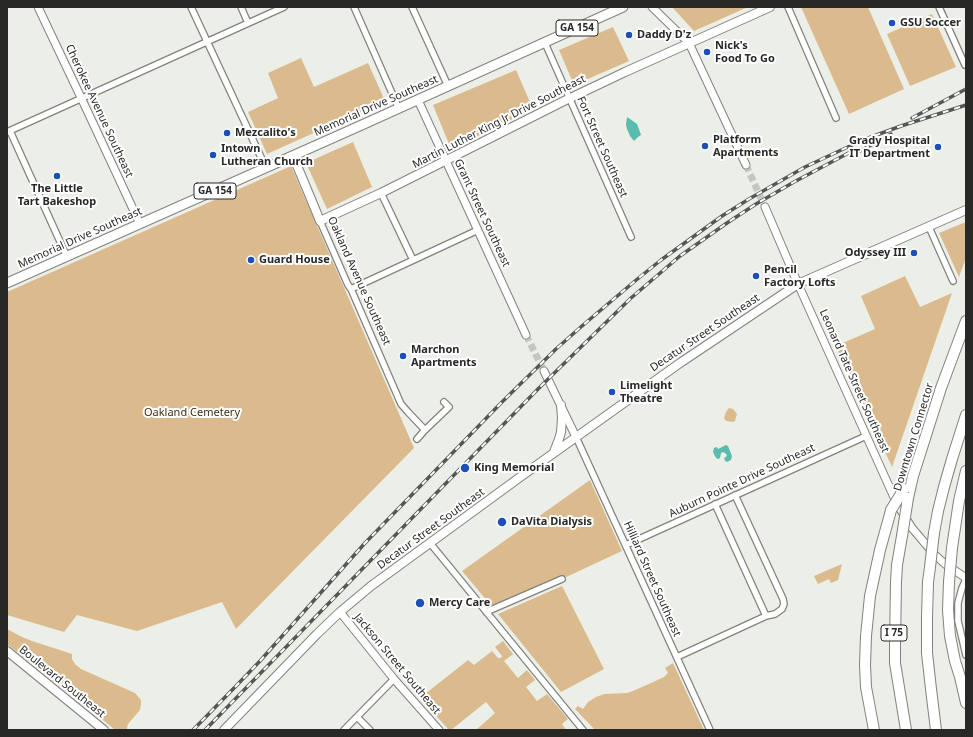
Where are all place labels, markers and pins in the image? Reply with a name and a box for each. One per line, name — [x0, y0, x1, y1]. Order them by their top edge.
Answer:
place label: GSU Soccer — [900, 16, 961, 30]
marker: GSU Soccer — [887, 18, 897, 28]
place label: Daddy D'z — [637, 28, 691, 42]
marker: Daddy D'z — [624, 30, 634, 40]
place label: Nick's Food To Go — [715, 39, 775, 65]
marker: Nick's Food To Go — [702, 47, 712, 57]
place label: Mezcalito's — [235, 126, 296, 140]
marker: Mezcalito's — [222, 128, 232, 138]
place label: Platform Apartments — [713, 133, 779, 159]
place label: Grady Hospital IT Department — [849, 134, 930, 160]
marker: Platform Apartments — [700, 141, 710, 151]
place label: Intown Lutheran Church — [221, 142, 313, 168]
marker: Grady Hospital IT Department — [933, 142, 943, 152]
marker: Intown Lutheran Church — [208, 150, 218, 160]
marker: The Little Tart Bakeshop — [52, 171, 62, 181]
place label: The Little Tart Bakeshop — [18, 182, 96, 208]
place label: Odyssey III — [845, 246, 906, 260]
marker: Odyssey III — [909, 248, 919, 258]
place label: Guard House — [259, 253, 330, 267]
marker: Guard House — [246, 255, 256, 265]
place label: Pencil Factory Lofts — [764, 263, 836, 289]
marker: Pencil Factory Lofts — [751, 271, 761, 281]
place label: Marchon Apartments — [411, 343, 477, 369]
marker: Marchon Apartments — [398, 351, 408, 361]
place label: Limelight Theatre — [620, 379, 672, 405]
marker: Limelight Theatre — [607, 387, 617, 397]
place label: King Memorial — [474, 461, 554, 475]
marker: King Memorial — [459, 462, 471, 474]
place label: DaVita Dialysis — [511, 515, 592, 529]
marker: DaVita Dialysis — [496, 516, 508, 528]
place label: Mercy Care — [429, 596, 490, 610]
marker: Mercy Care — [414, 597, 426, 609]

